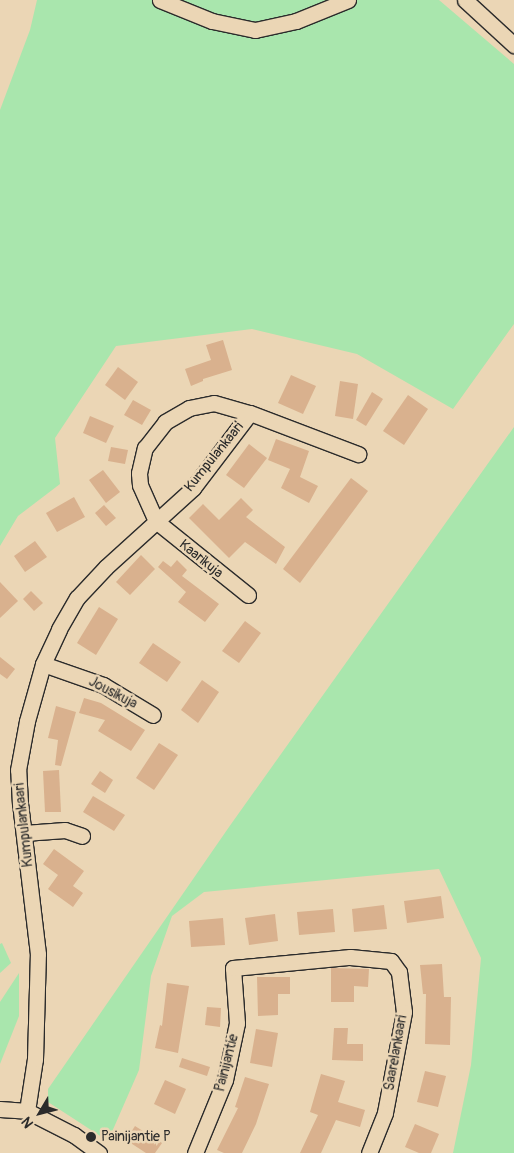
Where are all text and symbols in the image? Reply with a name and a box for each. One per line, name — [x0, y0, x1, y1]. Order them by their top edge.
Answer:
street label: Kumpulankaari — [181, 419, 247, 495]
street label: Kaarikuja — [176, 536, 226, 582]
street label: Jousikuja — [86, 673, 140, 713]
street label: Kumpulankaari — [11, 782, 37, 868]
street label: Saarelankaari — [381, 1014, 411, 1092]
street label: Painijantie — [212, 1032, 242, 1094]
north arrow — [15, 1088, 65, 1138]
text: N — [18, 1113, 37, 1131]
place label: Painijantie P — [101, 1129, 171, 1145]
marker: Painijantie P — [85, 1131, 97, 1143]

